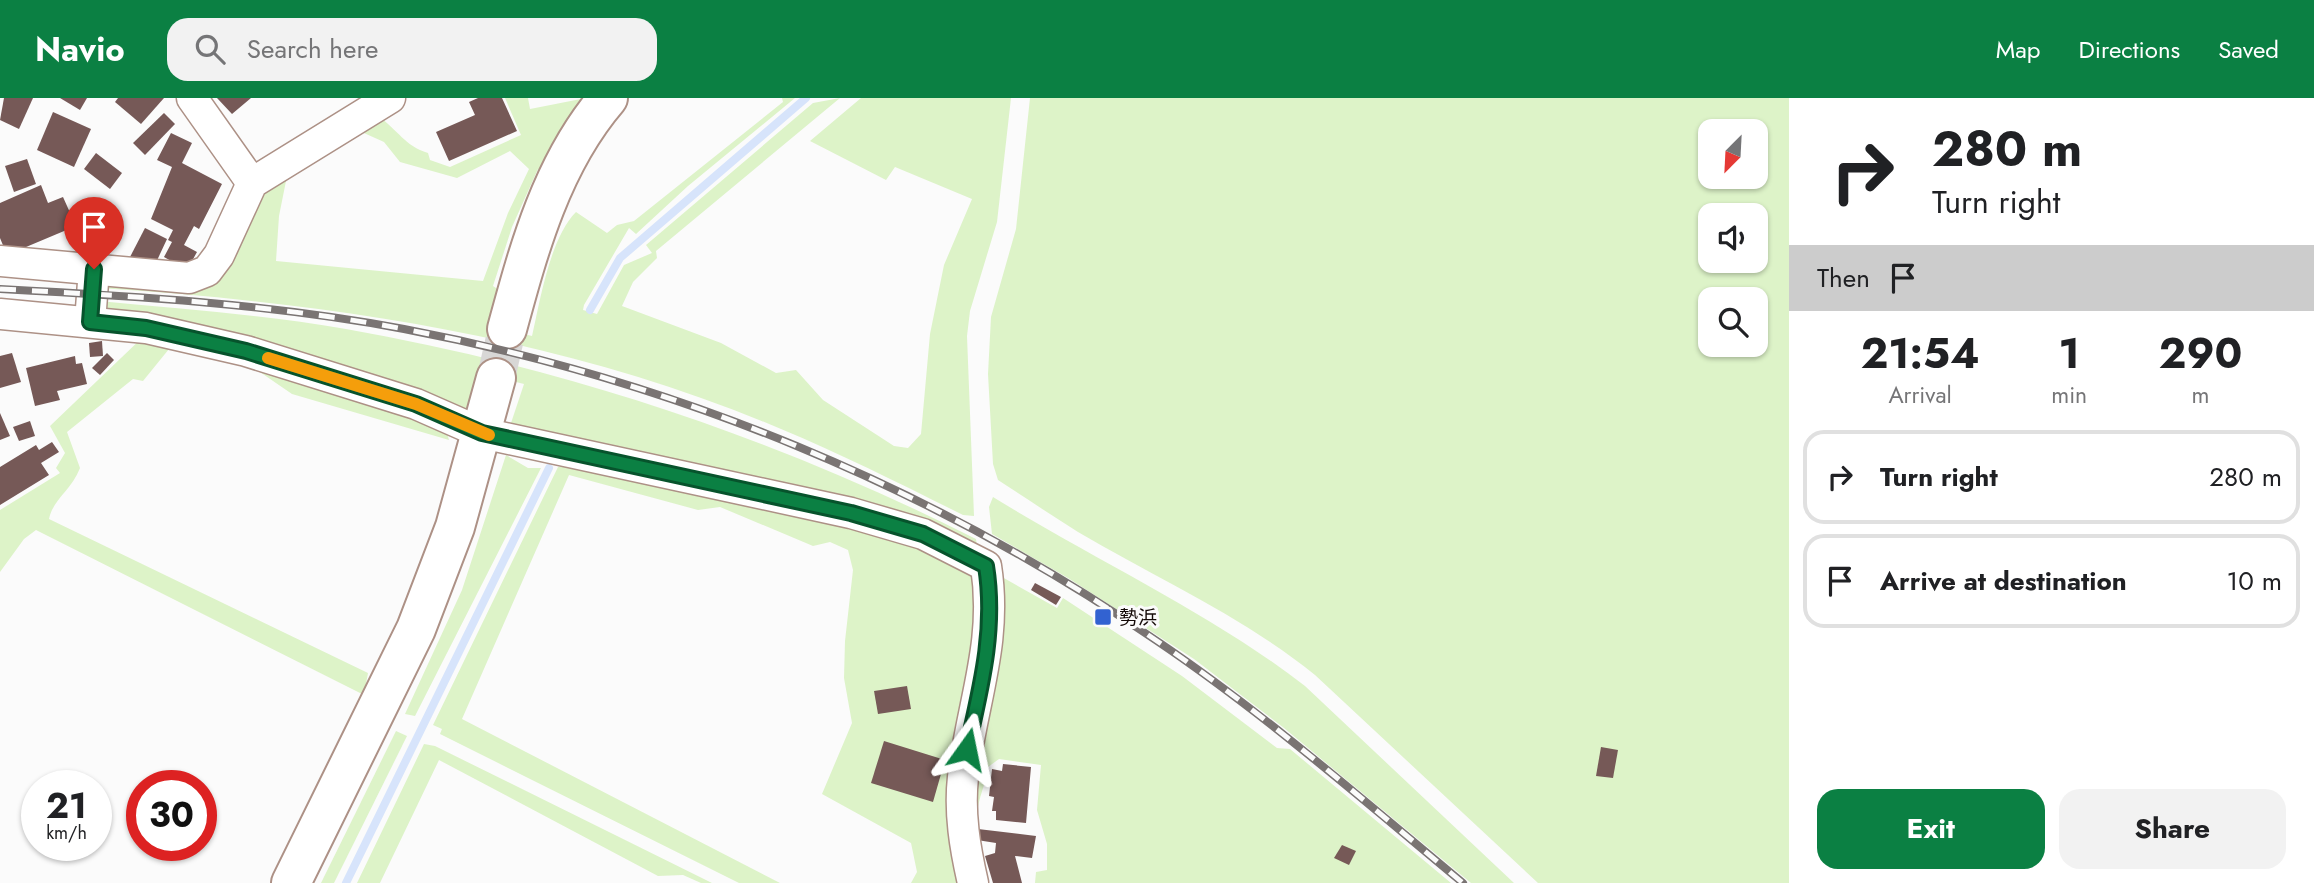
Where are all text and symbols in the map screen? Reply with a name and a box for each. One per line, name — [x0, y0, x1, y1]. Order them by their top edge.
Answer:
search box — [167, 18, 657, 81]
text: Navio — [35, 26, 125, 73]
icon: search — [191, 30, 229, 68]
text: Search here — [247, 30, 378, 68]
text: Map — [1996, 32, 2041, 67]
text: Directions — [2079, 32, 2180, 67]
text: Saved — [2218, 32, 2279, 67]
text: 280 m — [1932, 114, 2082, 184]
north arrow — [1698, 119, 1768, 189]
map controls — [1698, 119, 1768, 357]
icon: right — [1817, 126, 1908, 217]
text: Turn right — [1932, 179, 2061, 225]
pin — [64, 197, 124, 269]
button: sound — [1698, 203, 1768, 273]
icon: arrive — [75, 208, 113, 246]
text: Then — [1817, 259, 1870, 297]
icon: arrive — [1884, 259, 1922, 297]
button: search — [1698, 287, 1768, 357]
text: 21:54 — [1861, 323, 1980, 384]
text: 1 — [2058, 323, 2080, 384]
text: 290 — [2159, 323, 2242, 384]
text: Arrival — [1888, 378, 1952, 412]
text: min — [2051, 378, 2087, 412]
text: m — [2192, 378, 2210, 412]
icon: right — [1821, 458, 1859, 496]
text: Turn right — [1880, 458, 1998, 496]
text: 280 m — [2209, 458, 2282, 496]
icon: arrive — [1821, 562, 1859, 600]
text: Arrive at destination — [1880, 562, 2127, 600]
text: 10 m — [2227, 562, 2282, 600]
place label: 勢浜 — [1119, 604, 1157, 631]
marker: 勢浜 — [1093, 607, 1113, 627]
position arrow — [930, 712, 1004, 786]
speed limit sign: 30 — [126, 770, 217, 861]
text: 21 — [46, 781, 87, 831]
button: Exit — [1817, 789, 2045, 869]
button: Share — [2059, 789, 2286, 869]
text: km/h — [46, 820, 87, 846]

